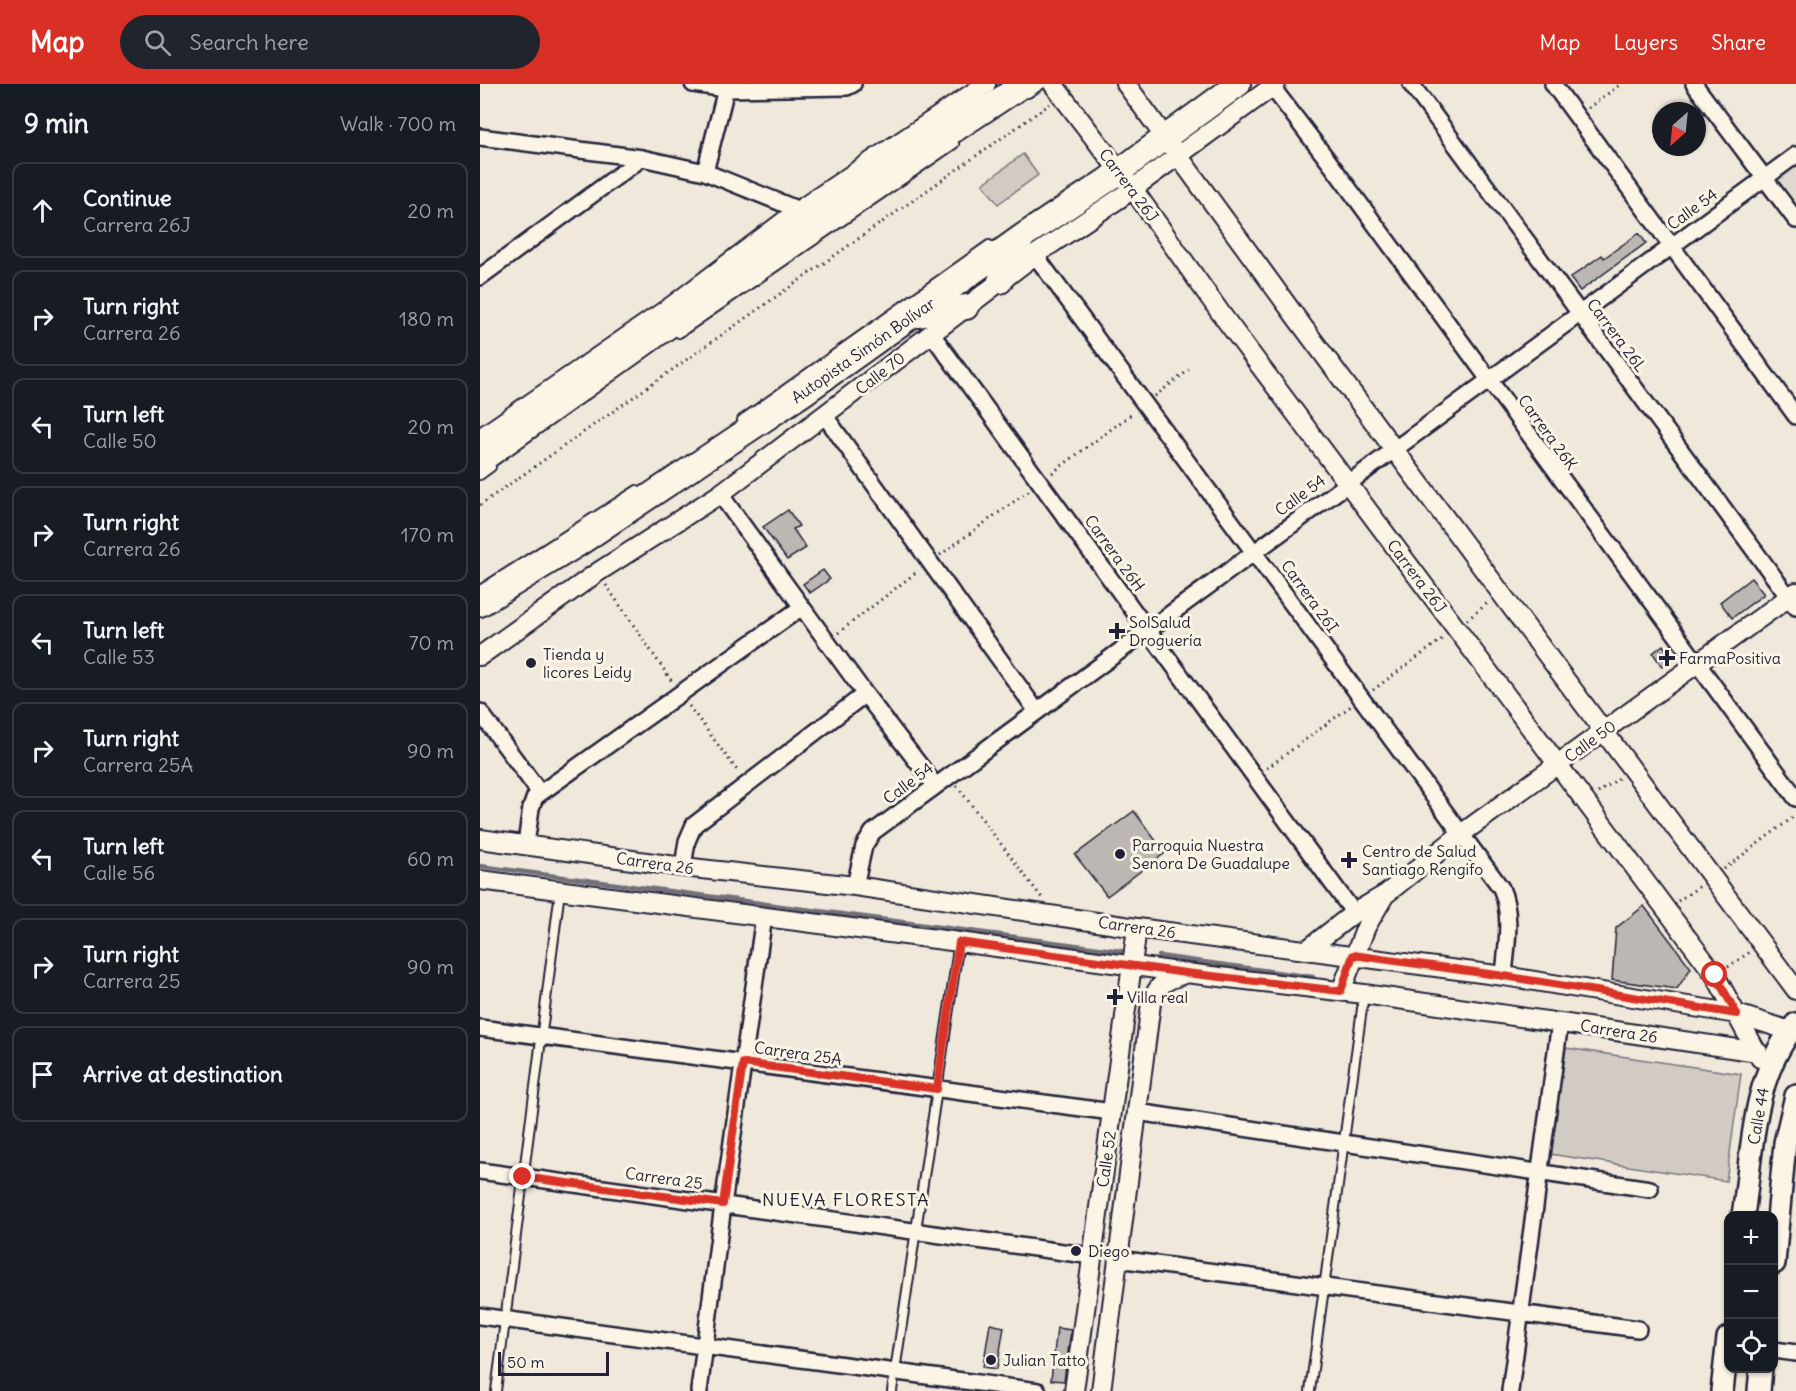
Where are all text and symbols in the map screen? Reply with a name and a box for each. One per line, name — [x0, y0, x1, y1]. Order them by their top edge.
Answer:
search box — [120, 15, 540, 69]
text: Map — [30, 24, 84, 60]
icon: search — [141, 26, 174, 59]
text: Search here — [189, 28, 309, 56]
text: Map — [1540, 29, 1580, 56]
text: Layers — [1613, 29, 1678, 56]
text: Share — [1711, 29, 1766, 56]
north arrow — [1652, 102, 1706, 156]
text: 9 min — [24, 107, 89, 140]
text: Walk · 700 m — [340, 111, 456, 136]
street label: Carrera 26J — [1095, 144, 1163, 226]
text: Continue — [83, 184, 172, 212]
street label: Calle 54 — [1663, 184, 1721, 234]
icon: ahead — [26, 194, 59, 227]
text: 20 m — [408, 198, 454, 223]
text: Carrera 26J — [83, 212, 191, 237]
text: Turn right — [83, 292, 179, 320]
street label: Autopista Simón Bolívar — [787, 293, 939, 407]
street label: Carrera 26L — [1583, 294, 1651, 376]
icon: right — [26, 302, 59, 335]
text: 180 m — [399, 306, 454, 331]
text: Carrera 26 — [83, 320, 181, 345]
street label: Calle 70 — [851, 347, 909, 399]
street label: Carrera 26K — [1514, 391, 1582, 474]
text: Turn left — [83, 400, 164, 428]
icon: left — [26, 410, 59, 443]
text: 20 m — [408, 414, 454, 439]
text: Calle 50 — [83, 428, 157, 453]
street label: Calle 54 — [1271, 470, 1329, 520]
text: Turn right — [83, 508, 179, 536]
street label: Carrera 26H — [1081, 511, 1149, 595]
icon: right — [26, 518, 59, 551]
text: 170 m — [401, 522, 454, 547]
street label: Carrera 26J — [1383, 535, 1451, 617]
text: Carrera 26 — [83, 536, 181, 561]
street label: Carrera 26I — [1277, 556, 1343, 636]
place label: SolSalud Droguería — [1129, 612, 1202, 650]
text: Turn left — [83, 616, 164, 644]
marker: SolSalud Droguería — [1110, 624, 1124, 638]
icon: left — [26, 626, 59, 659]
text: 70 m — [409, 630, 454, 655]
text: Calle 53 — [83, 644, 155, 669]
place label: Tienda y licores Leidy — [543, 644, 632, 682]
place label: FarmaPositiva — [1679, 648, 1781, 668]
marker: FarmaPositiva — [1660, 651, 1674, 665]
marker: Tienda y licores Leidy — [524, 656, 538, 670]
street label: Calle 50 — [1560, 716, 1620, 766]
text: Turn right — [83, 724, 179, 752]
icon: right — [26, 734, 59, 767]
text: 90 m — [407, 738, 454, 763]
text: Carrera 25A — [83, 752, 193, 777]
street label: Calle 54 — [879, 758, 937, 808]
text: Turn left — [83, 832, 164, 860]
place label: Parroquia Nuestra Senora De Guadalupe — [1132, 835, 1290, 873]
place label: Centro de Salud Santiago Rengifo — [1362, 841, 1483, 879]
icon: left — [26, 842, 59, 875]
text: 60 m — [407, 846, 454, 871]
marker: Parroquia Nuestra Senora De Guadalupe — [1113, 847, 1127, 861]
street label: Carrera 26 — [615, 848, 695, 878]
marker: Centro de Salud Santiago Rengifo — [1340, 851, 1358, 869]
text: Calle 56 — [83, 860, 155, 885]
street label: Carrera 26 — [1097, 912, 1177, 942]
text: Turn right — [83, 940, 179, 968]
icon: right — [26, 950, 59, 983]
text: 90 m — [407, 954, 454, 979]
route start — [1701, 961, 1727, 987]
text: Carrera 25 — [83, 968, 181, 993]
place label: Villa real — [1127, 987, 1188, 1007]
marker: Villa real — [1108, 990, 1122, 1004]
street label: Carrera 26 — [1579, 1015, 1659, 1047]
street label: Carrera 25A — [753, 1037, 843, 1069]
icon: arrive — [26, 1058, 59, 1091]
text: Arrive at destination — [83, 1060, 283, 1088]
street label: Calle 44 — [1743, 1086, 1773, 1146]
street label: Calle 52 — [1092, 1129, 1120, 1189]
route end — [509, 1163, 535, 1189]
street label: Carrera 25 — [624, 1163, 704, 1193]
district label: NUEVA FLORESTA — [762, 1188, 930, 1211]
map controls — [1724, 1211, 1778, 1373]
button: + — [1724, 1211, 1778, 1265]
place label: Diego — [1088, 1241, 1129, 1261]
marker: Diego — [1069, 1244, 1083, 1258]
button: − — [1724, 1265, 1778, 1319]
button: locate — [1724, 1319, 1778, 1373]
scale bar — [498, 1349, 609, 1376]
place label: Julian Tatto — [1003, 1350, 1086, 1370]
text: 50 m — [507, 1352, 545, 1372]
marker: Julian Tatto — [984, 1353, 998, 1367]

